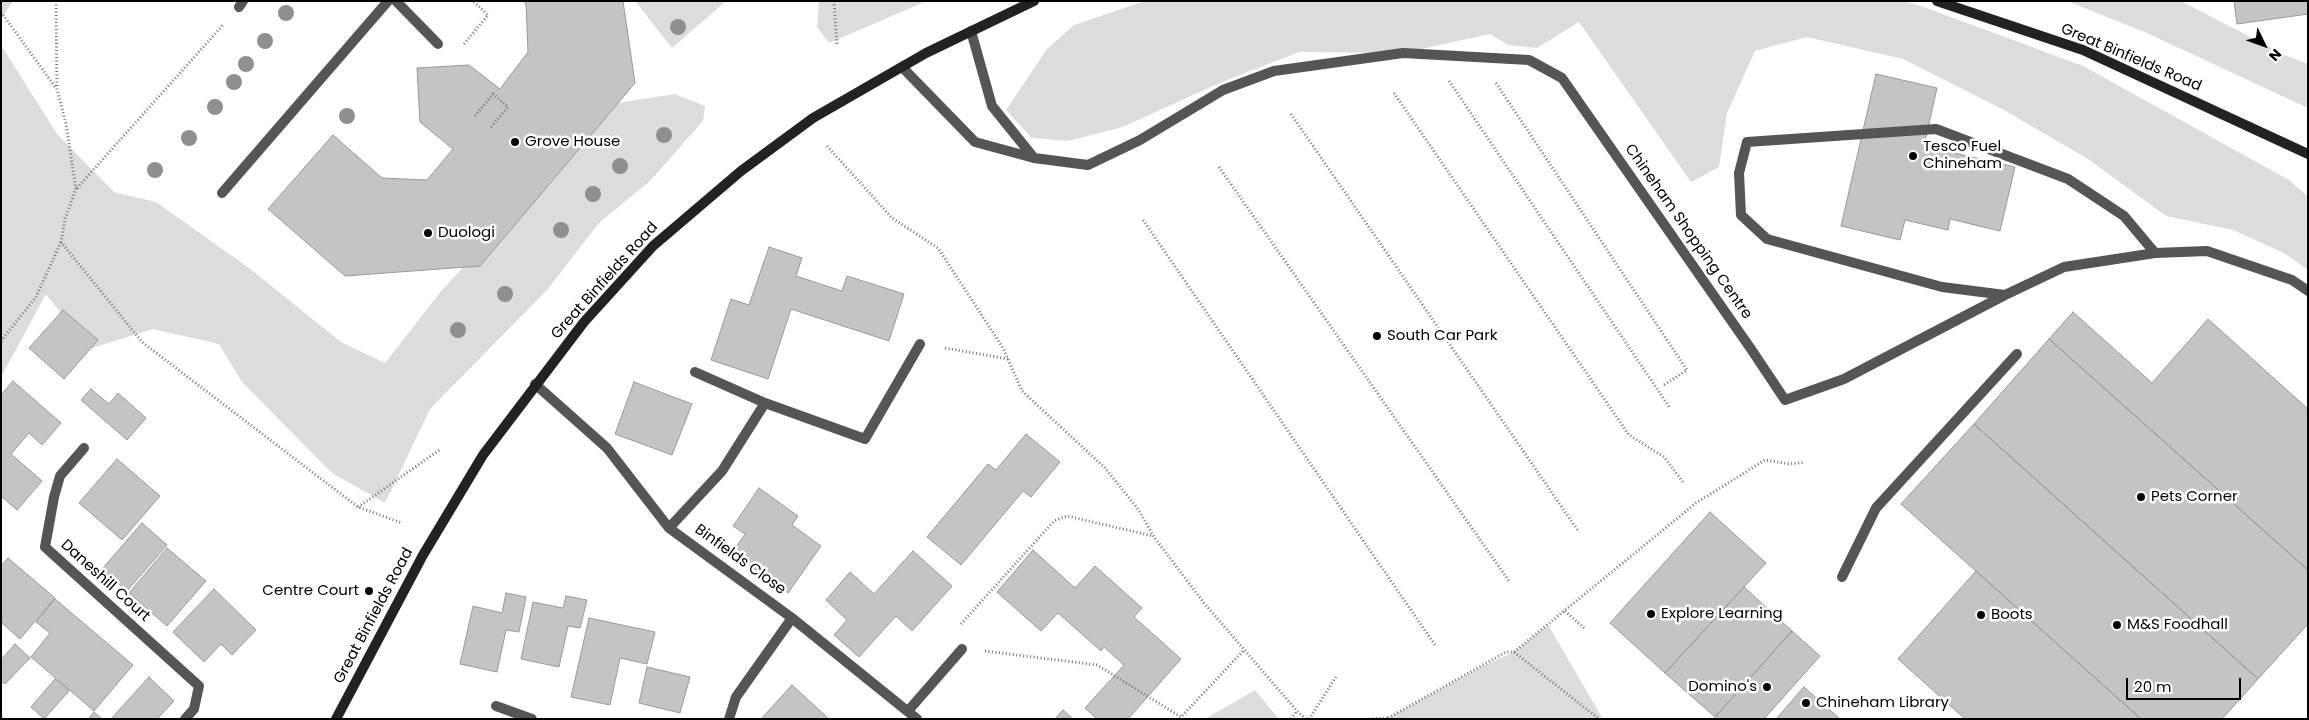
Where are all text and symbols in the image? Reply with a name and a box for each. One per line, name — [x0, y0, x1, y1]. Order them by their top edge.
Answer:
street label: Great Binfields Road — [2058, 20, 2204, 96]
north arrow — [2239, 20, 2289, 70]
text: N — [2264, 44, 2286, 66]
place label: Grove House — [525, 133, 620, 151]
marker: Grove House — [509, 136, 521, 148]
place label: Tesco Fuel Chineham — [1923, 138, 2002, 173]
street label: Chineham Shopping Centre — [1621, 141, 1755, 323]
marker: Tesco Fuel Chineham — [1907, 150, 1919, 162]
street label: Great Binfields Road — [548, 219, 662, 343]
place label: Duologi — [438, 224, 495, 242]
marker: Duologi — [422, 227, 434, 239]
place label: South Car Park — [1387, 327, 1498, 345]
marker: South Car Park — [1371, 330, 1383, 342]
place label: Pets Corner — [2151, 488, 2238, 506]
marker: Pets Corner — [2135, 491, 2147, 503]
street label: Binfields Close — [691, 521, 789, 599]
street label: Daneshill Court — [57, 536, 153, 626]
street label: Great Binfields Road — [331, 545, 417, 687]
place label: Centre Court — [262, 582, 359, 600]
marker: Centre Court — [363, 585, 375, 597]
place label: Explore Learning — [1661, 605, 1783, 623]
place label: Boots — [1991, 606, 2033, 624]
marker: Explore Learning — [1645, 608, 1657, 620]
marker: Boots — [1975, 609, 1987, 621]
place label: M&S Foodhall — [2127, 616, 2228, 634]
marker: M&S Foodhall — [2111, 619, 2123, 631]
scale bar — [2129, 668, 2244, 700]
text: 20 m — [2134, 676, 2172, 697]
place label: Domino's — [1688, 678, 1757, 696]
marker: Domino's — [1761, 681, 1773, 693]
place label: Chineham Library — [1816, 694, 1949, 712]
marker: Chineham Library — [1800, 697, 1812, 709]

